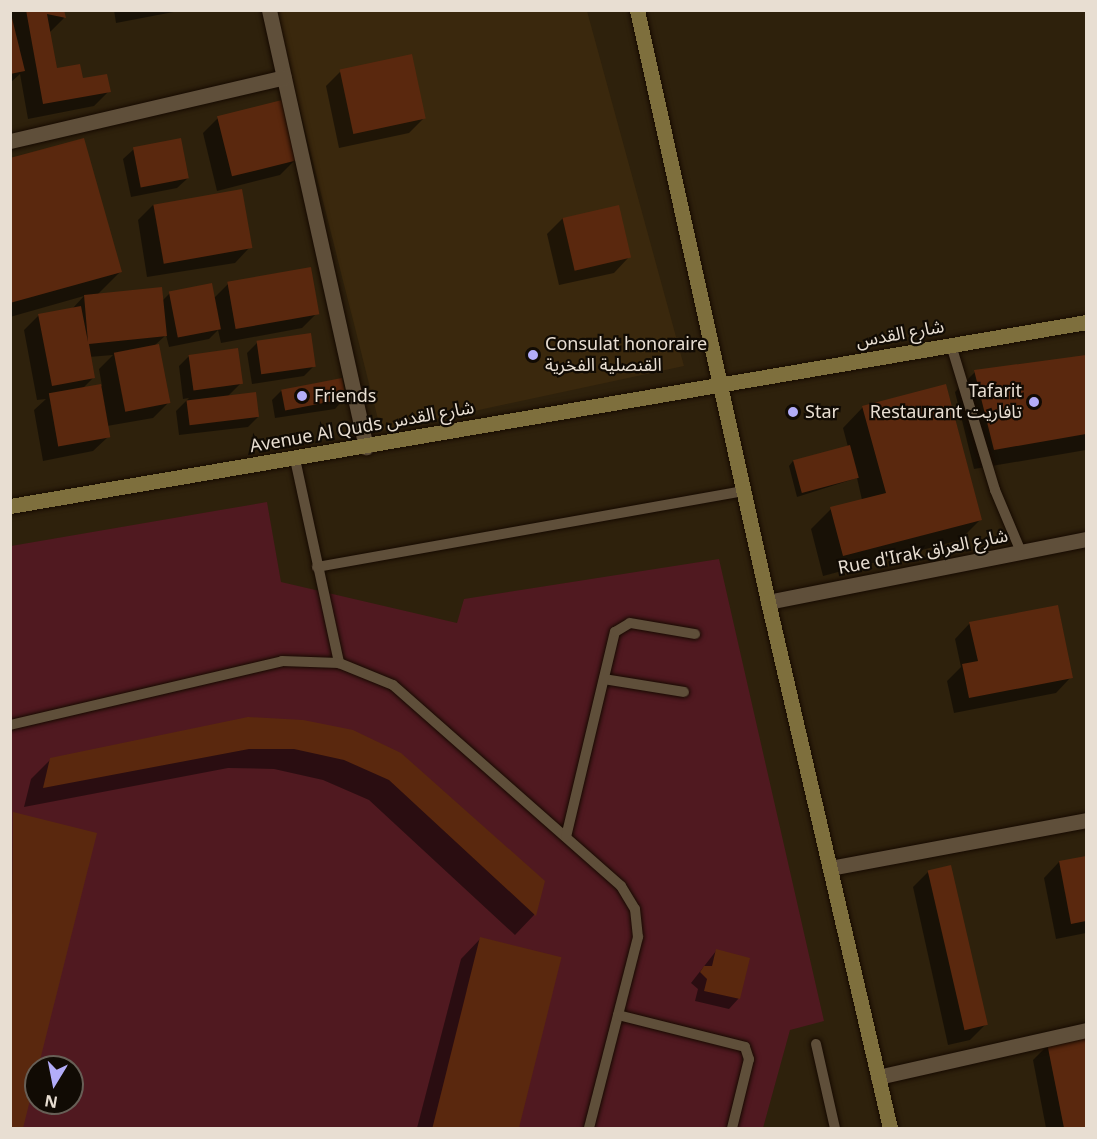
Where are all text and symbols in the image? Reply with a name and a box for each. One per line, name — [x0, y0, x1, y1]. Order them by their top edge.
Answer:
street label: شارع القدس — [854, 316, 946, 352]
place label: Consulat honoraire القنصلية الفخرية — [545, 334, 707, 376]
marker: Consulat honoraire القنصلية الفخرية — [526, 348, 540, 362]
place label: Tafarit Restaurant تافاريت — [870, 381, 1022, 424]
place label: Friends — [314, 385, 376, 407]
marker: Friends — [295, 389, 309, 403]
marker: Tafarit Restaurant تافاريت — [1027, 395, 1041, 409]
street label: Avenue Al Quds شارع القدس — [248, 397, 476, 457]
place label: Star — [805, 401, 839, 423]
marker: Star — [786, 405, 800, 419]
street label: Rue d'Irak شارع العراق — [836, 525, 1010, 579]
north arrow — [24, 1055, 84, 1115]
text: N — [42, 1083, 61, 1119]

